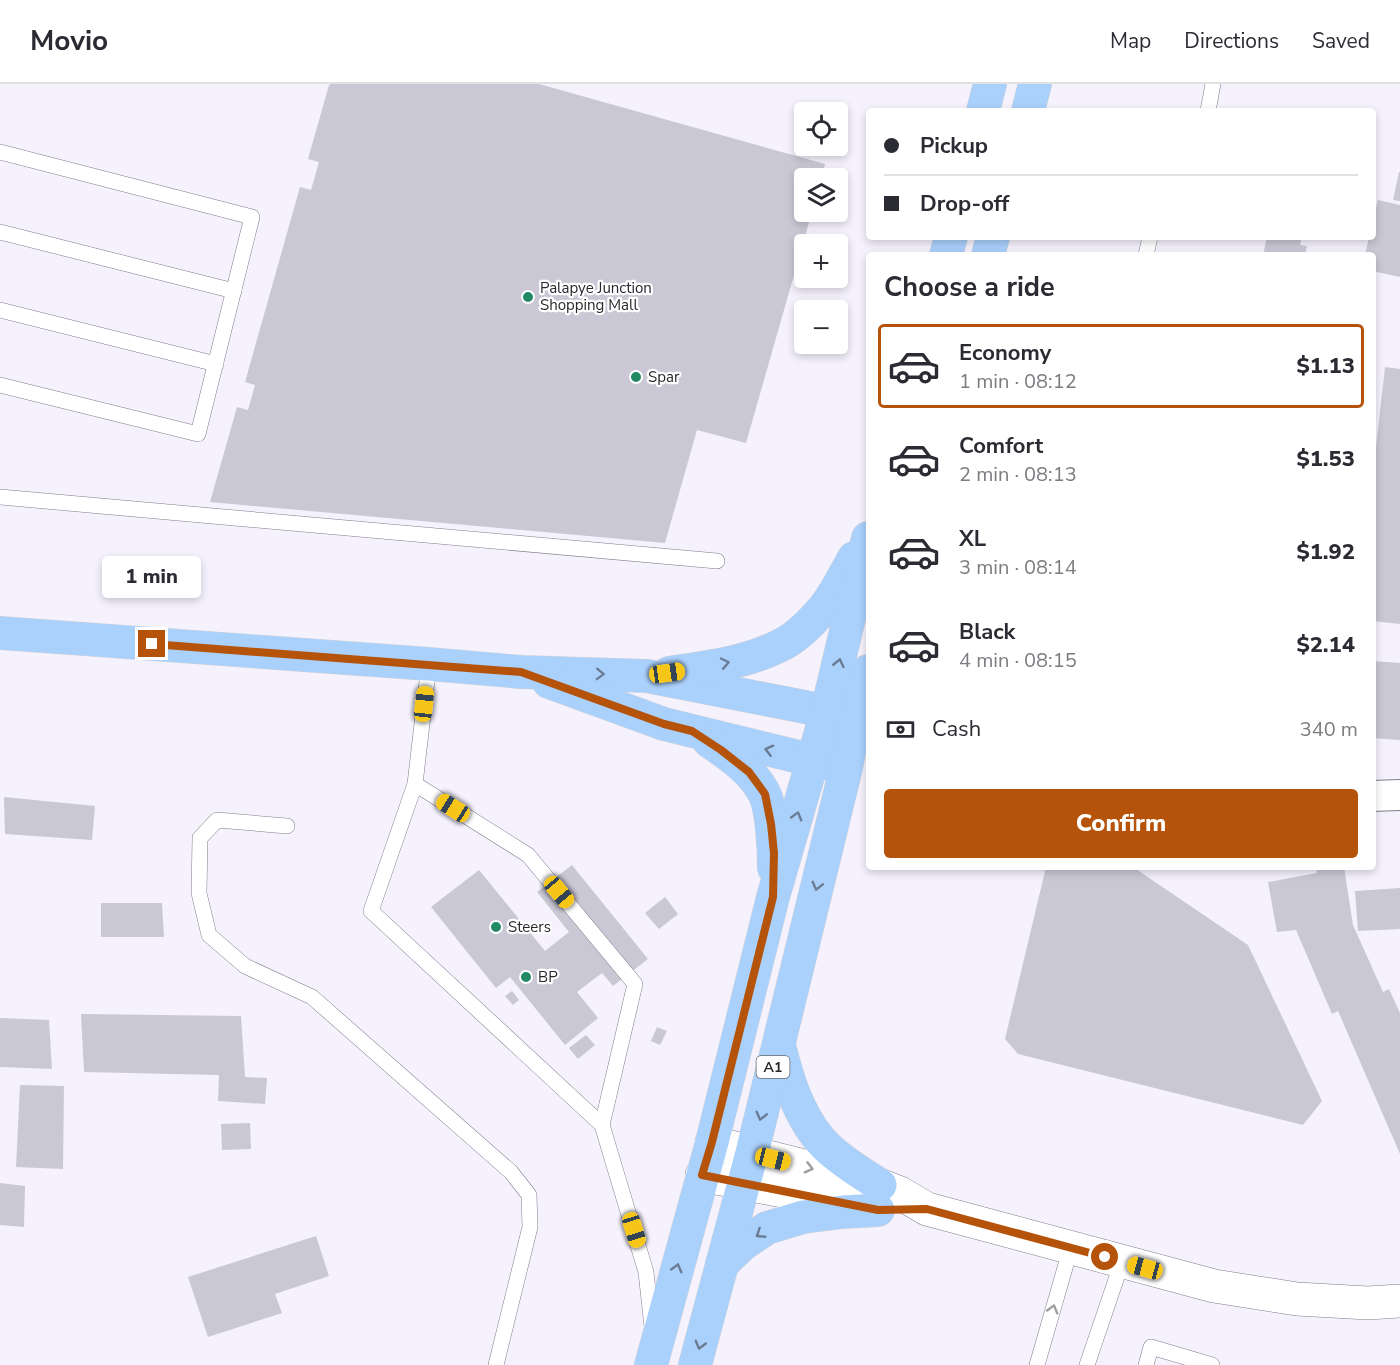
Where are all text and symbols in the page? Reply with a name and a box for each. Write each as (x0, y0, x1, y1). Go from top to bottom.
text: Movio (30, 22, 108, 60)
text: Map (1110, 27, 1151, 55)
text: Directions (1184, 27, 1279, 55)
text: Saved (1312, 27, 1370, 55)
map controls (794, 102, 848, 354)
button: locate (794, 102, 848, 156)
text: Pickup (920, 131, 988, 161)
button: layers (794, 168, 848, 222)
text: Drop-off (920, 189, 1009, 219)
button: + (794, 234, 848, 288)
text: Choose a ride (884, 269, 1055, 306)
place label: Palapye Junction Shopping Mall (540, 278, 652, 315)
marker: Palapye Junction Shopping Mall (521, 290, 535, 304)
button: − (794, 300, 848, 354)
text: Economy (959, 338, 1051, 368)
icon: car (887, 339, 941, 393)
text: $1.13 (1296, 351, 1355, 381)
place label: Spar (648, 367, 680, 387)
text: 1 min · 08:12 (959, 368, 1077, 395)
marker: Spar (629, 370, 643, 384)
text: Comfort (959, 431, 1043, 461)
icon: car (887, 432, 941, 486)
text: $1.53 (1296, 444, 1355, 474)
text: 2 min · 08:13 (959, 461, 1077, 488)
text: XL (959, 524, 986, 554)
icon: car (887, 525, 941, 579)
text: $1.92 (1296, 537, 1355, 567)
text: 3 min · 08:14 (959, 554, 1077, 581)
callout: 1 min (102, 557, 201, 599)
text: 1 min (125, 563, 178, 590)
text: Black (959, 617, 1015, 647)
icon: car (887, 618, 941, 672)
route end (138, 630, 165, 657)
text: $2.14 (1296, 630, 1355, 660)
text: 4 min · 08:15 (959, 647, 1077, 674)
one-way arrow (720, 658, 730, 671)
one-way arrow (831, 659, 844, 669)
car (648, 662, 686, 684)
one-way arrow (596, 668, 605, 681)
car (413, 685, 435, 723)
icon: cash (884, 713, 917, 746)
text: Cash (932, 714, 981, 744)
text: 340 m (1300, 716, 1358, 743)
one-way arrow (764, 744, 774, 757)
button: Confirm (884, 789, 1358, 858)
car (433, 791, 473, 825)
one-way arrow (790, 811, 802, 822)
car (541, 872, 577, 912)
one-way arrow (812, 881, 825, 891)
place label: Steers (508, 917, 551, 937)
marker: Steers (489, 920, 503, 934)
place label: BP (538, 967, 558, 987)
marker: BP (519, 970, 533, 984)
road number: A1 (756, 1056, 790, 1078)
one-way arrow (755, 1111, 768, 1121)
car (753, 1146, 793, 1172)
one-way arrow (804, 1160, 814, 1173)
car (620, 1210, 648, 1250)
one-way arrow (756, 1226, 766, 1238)
route start (1091, 1243, 1118, 1270)
car (1125, 1255, 1165, 1281)
one-way arrow (670, 1263, 682, 1274)
one-way arrow (1046, 1304, 1058, 1315)
one-way arrow (695, 1339, 707, 1350)

